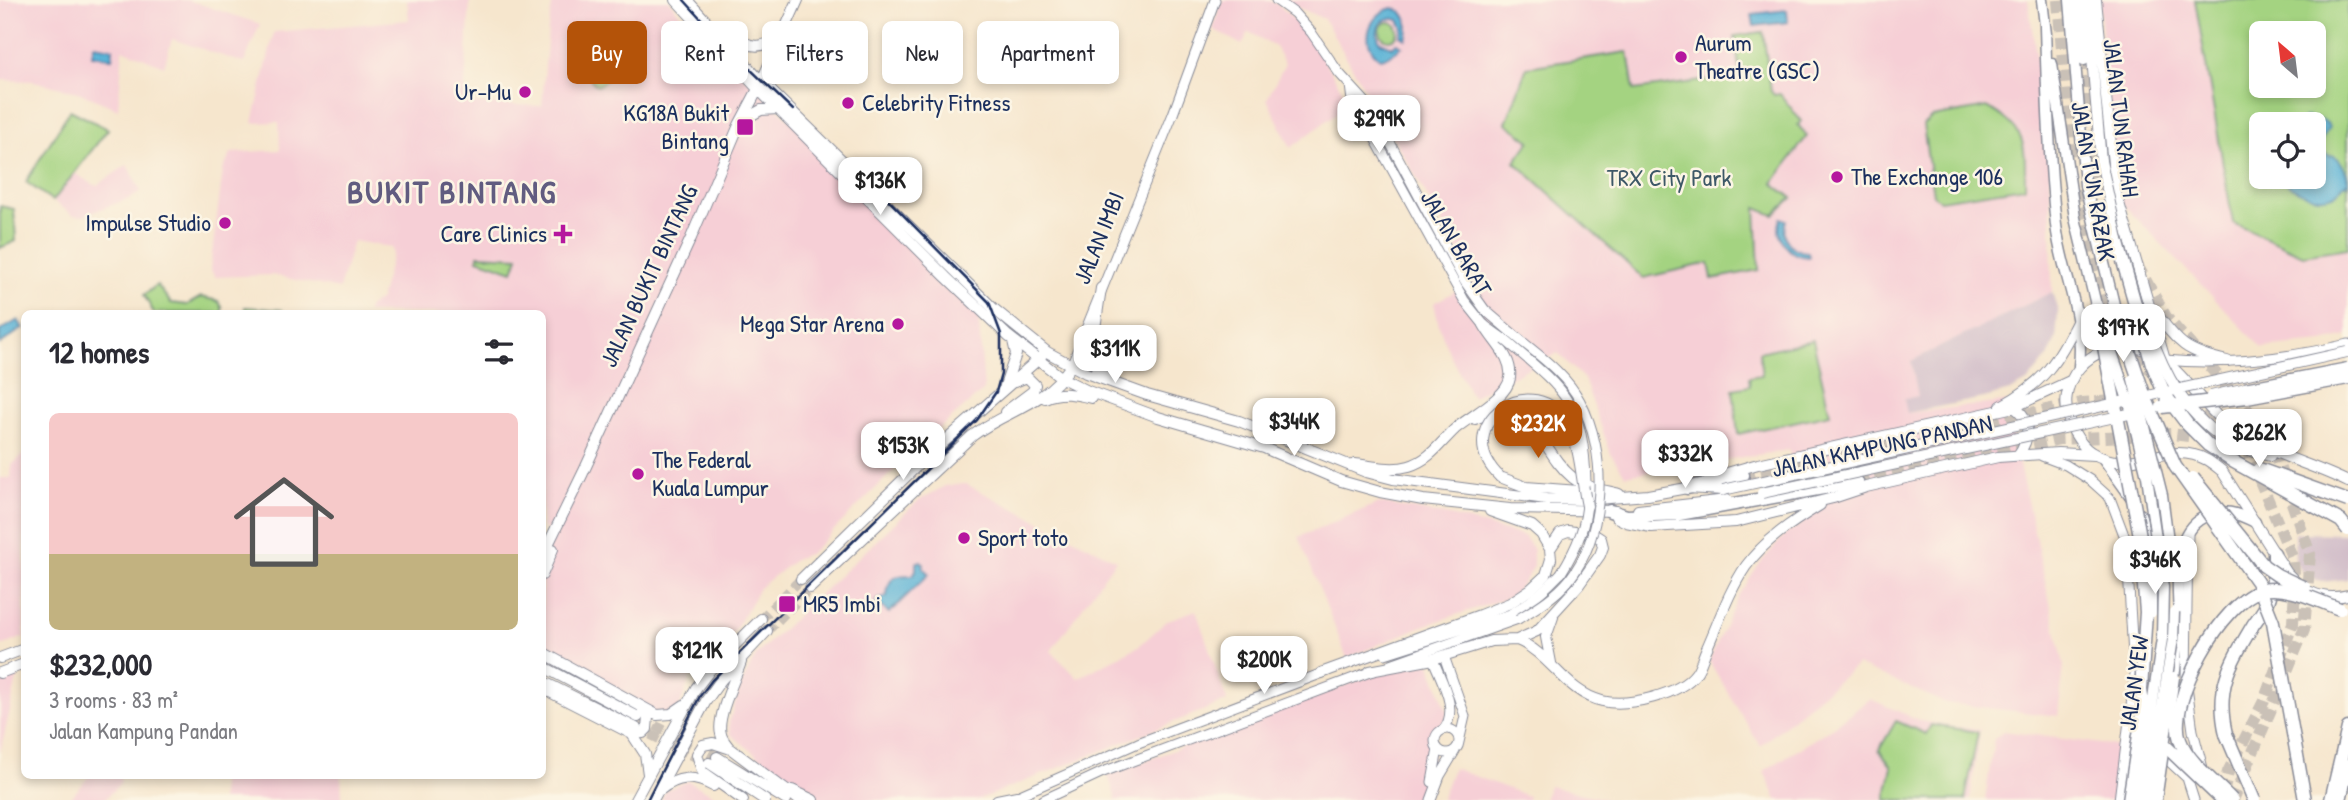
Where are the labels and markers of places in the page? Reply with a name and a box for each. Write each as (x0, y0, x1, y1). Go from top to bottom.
place label: Aurum Theatre (GSC) (1695, 26, 1820, 86)
marker: Aurum Theatre (GSC) (1673, 49, 1689, 65)
place label: Ur-Mu (455, 75, 511, 107)
marker: Ur-Mu (517, 84, 533, 100)
place label: Celebrity Fitness (862, 86, 1011, 118)
marker: Celebrity Fitness (840, 95, 856, 111)
place label: KG18A Bukit Bintang (623, 96, 730, 156)
pin: $299K (1330, 96, 1428, 155)
marker: KG18A Bukit Bintang (735, 117, 755, 137)
pin: $136K (831, 158, 929, 217)
place label: The Exchange 106 (1851, 160, 2003, 192)
marker: The Exchange 106 (1829, 169, 1845, 185)
place label: Impulse Studio (85, 206, 211, 238)
marker: Impulse Studio (217, 215, 233, 231)
place label: Care Clinics (440, 217, 547, 249)
marker: Care Clinics (553, 224, 573, 244)
pin: $197K (2074, 304, 2172, 364)
place label: Mega Star Arena (740, 307, 884, 339)
marker: Mega Star Arena (890, 316, 906, 332)
pin: $311K (1066, 326, 1164, 385)
pin: $344K (1245, 398, 1343, 458)
pin: $232K (1489, 400, 1587, 460)
pin: $262K (2210, 410, 2308, 469)
pin: $153K (854, 422, 952, 482)
pin: $332K (1636, 430, 1734, 490)
place label: The Federal Kuala Lumpur (652, 443, 769, 503)
marker: The Federal Kuala Lumpur (630, 466, 646, 482)
place label: Sport toto (978, 521, 1068, 553)
marker: Sport toto (956, 530, 972, 546)
pin: $346K (2106, 536, 2204, 596)
place label: MR5 Imbi (803, 587, 881, 619)
marker: MR5 Imbi (777, 594, 797, 614)
pin: $121K (648, 628, 746, 687)
pin: $200K (1215, 636, 1313, 696)

